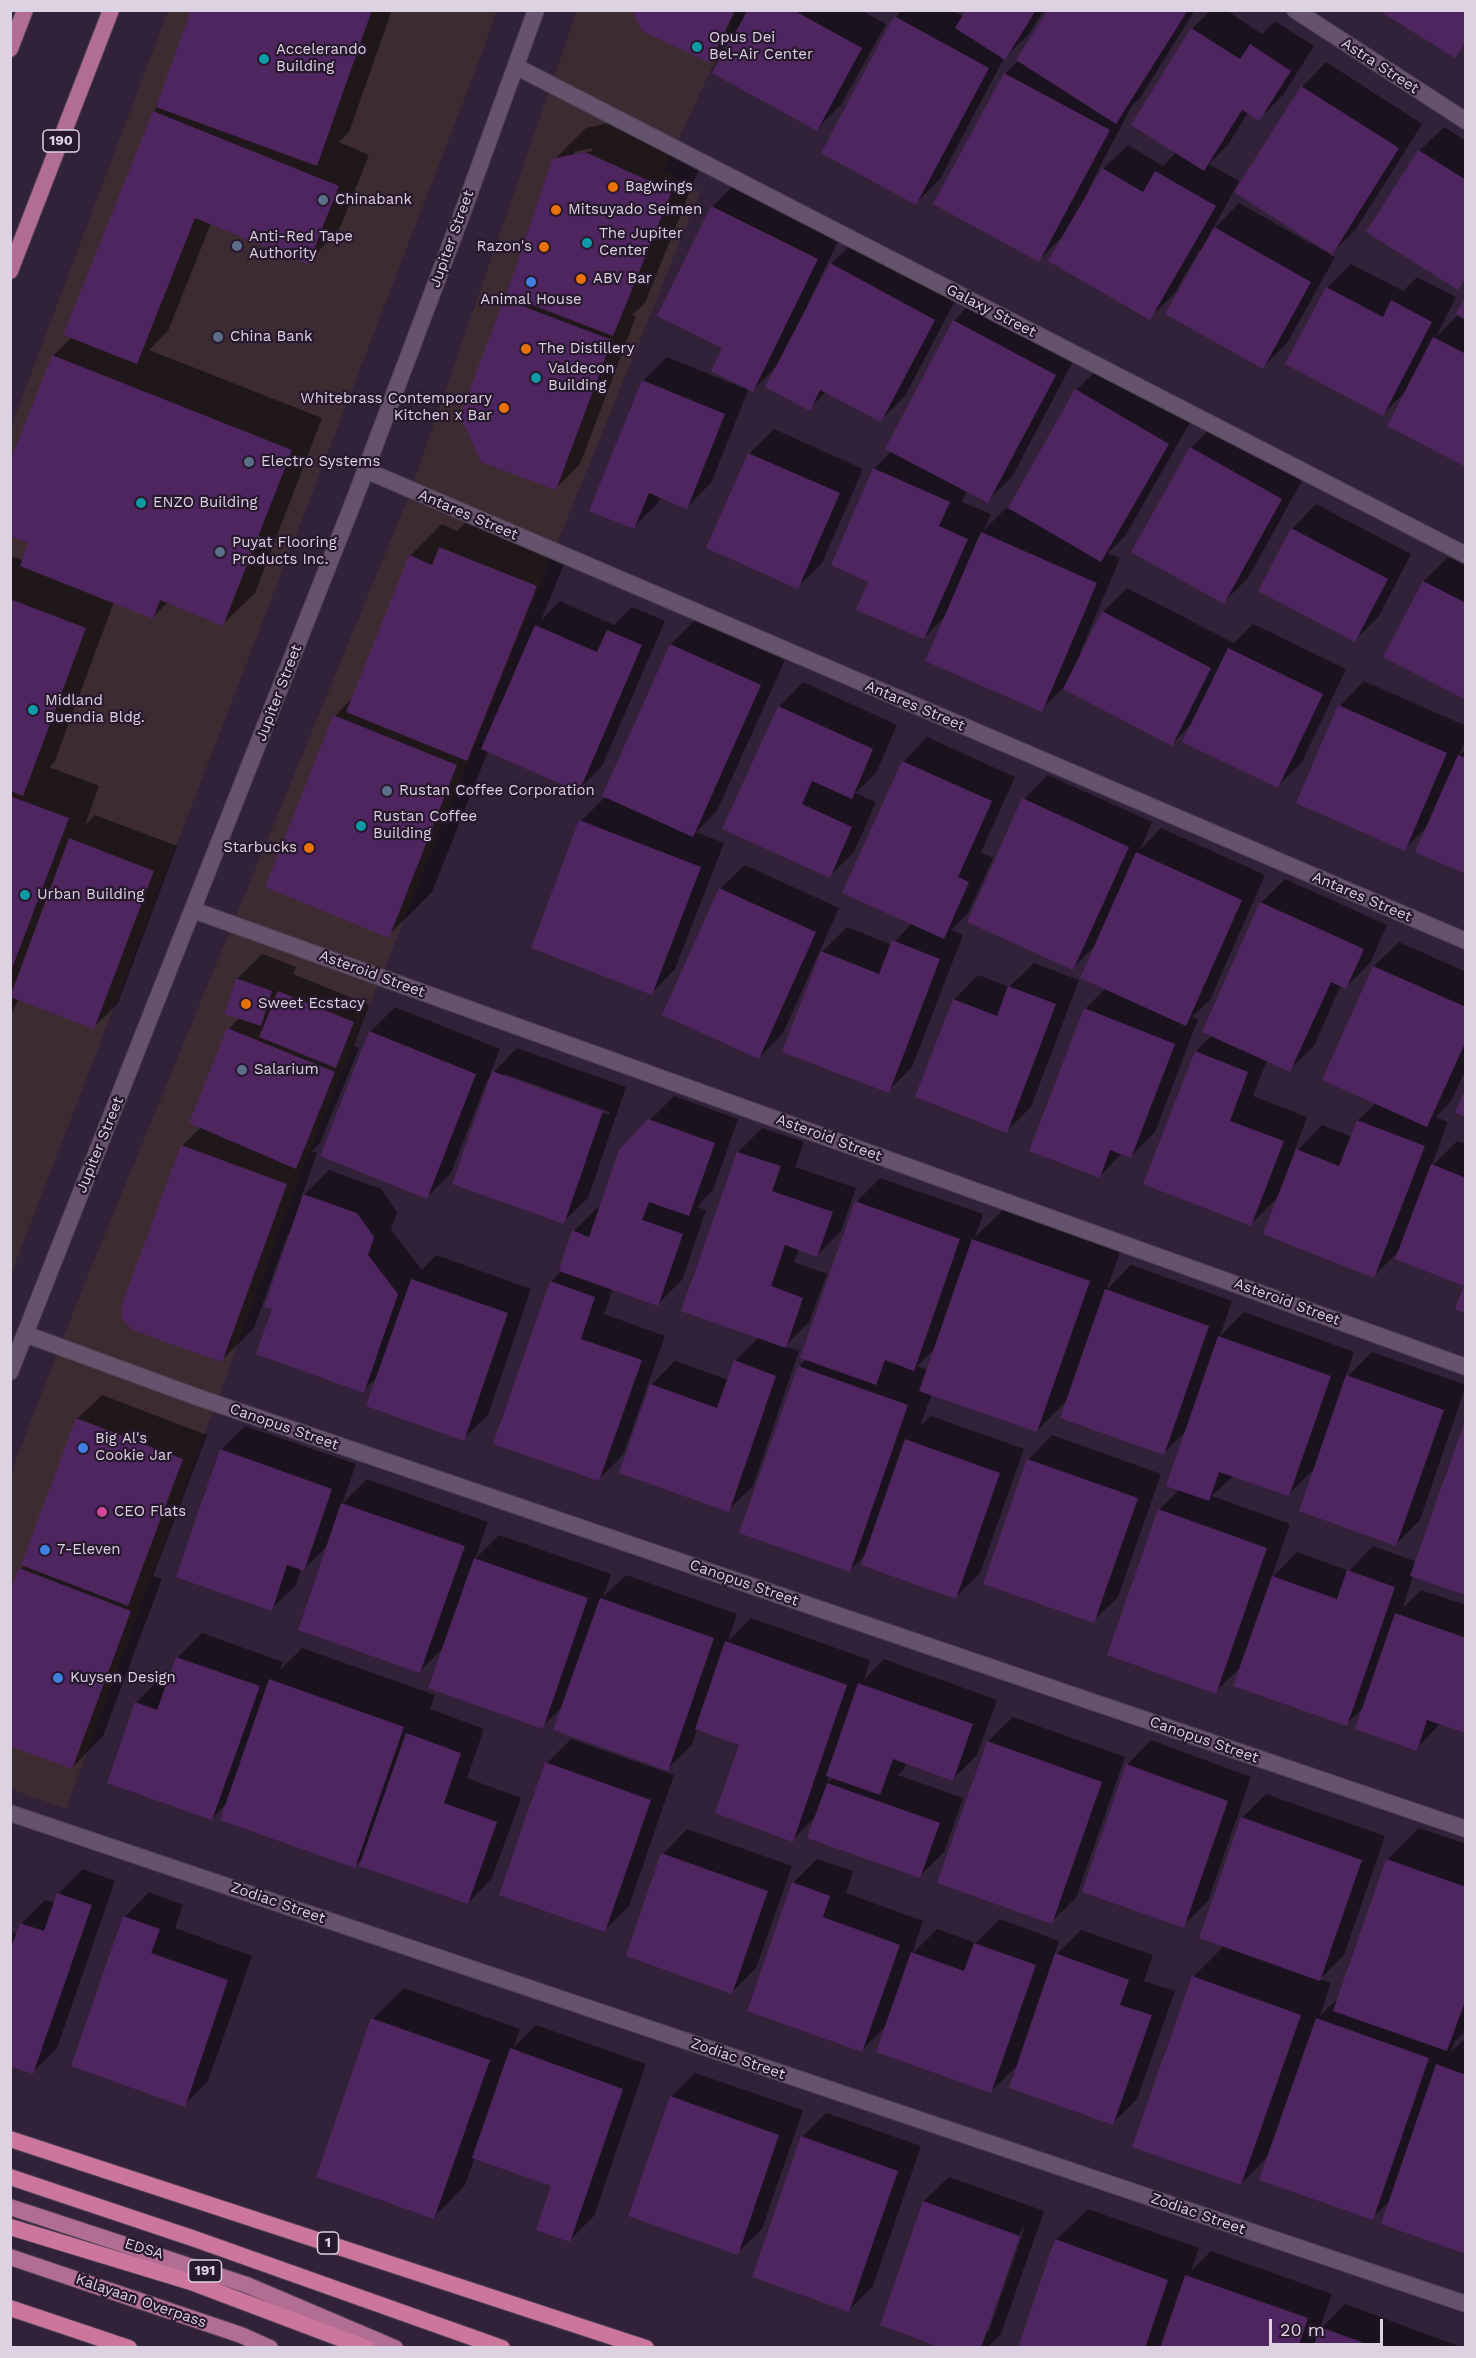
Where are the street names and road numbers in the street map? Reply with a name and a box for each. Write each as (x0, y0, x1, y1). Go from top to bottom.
street label: Astra Street (1338, 34, 1422, 98)
road number: 190 (43, 130, 79, 152)
street label: Jupiter Street (426, 188, 478, 290)
street label: Galaxy Street (943, 281, 1039, 341)
street label: Antares Street (415, 486, 521, 544)
street label: Jupiter Street (252, 642, 306, 744)
street label: Antares Street (862, 677, 968, 735)
street label: Antares Street (1309, 868, 1415, 926)
street label: Asteroid Street (317, 947, 427, 1001)
street label: Jupiter Street (72, 1094, 128, 1196)
street label: Asteroid Street (774, 1111, 884, 1165)
street label: Asteroid Street (1232, 1275, 1342, 1329)
street label: Canopus Street (227, 1400, 341, 1454)
street label: Canopus Street (687, 1556, 801, 1610)
street label: Canopus Street (1147, 1713, 1261, 1767)
street label: Zodiac Street (228, 1878, 328, 1928)
street label: Zodiac Street (688, 2034, 788, 2084)
street label: Zodiac Street (1148, 2189, 1248, 2239)
road number: 1 (318, 2232, 338, 2254)
street label: EDSA (122, 2235, 166, 2263)
road number: 191 (188, 2260, 222, 2282)
street label: Kalayaan Overpass (73, 2270, 209, 2332)

